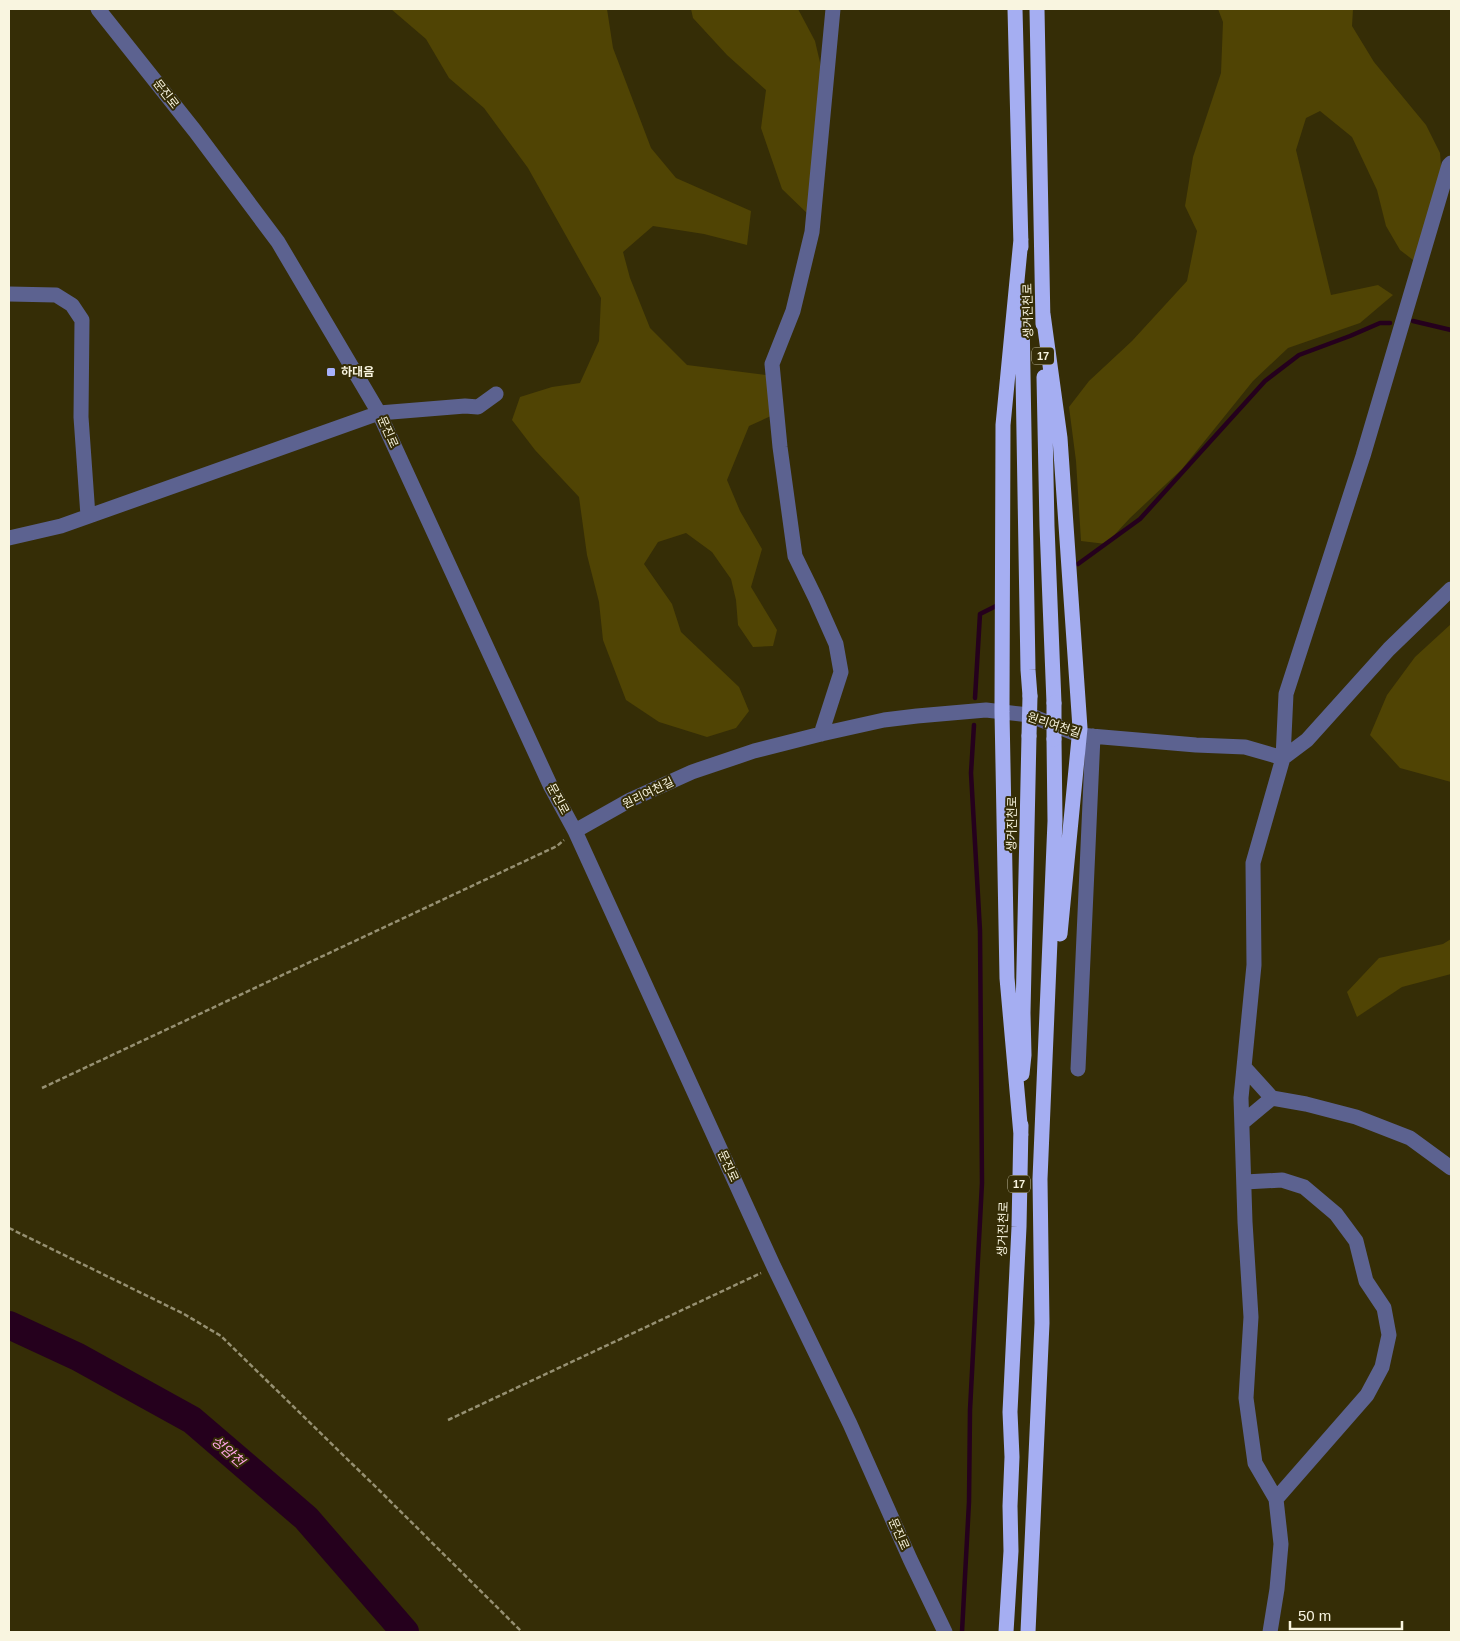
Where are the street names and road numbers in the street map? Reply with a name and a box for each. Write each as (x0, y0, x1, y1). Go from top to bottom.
street label: 문진로 (150, 77, 182, 111)
street label: 생거진천로 (1021, 283, 1035, 339)
road number: 17 (1032, 348, 1054, 364)
street label: 문진로 (375, 414, 401, 450)
street label: 원리여천길 (1026, 710, 1082, 740)
street label: 원리여천길 (620, 775, 676, 811)
street label: 문진로 (544, 781, 572, 817)
street label: 생거진천로 (1005, 796, 1019, 852)
street label: 문진로 (715, 1148, 741, 1184)
road number: 17 (1008, 1176, 1030, 1192)
street label: 생거진천로 (995, 1201, 1011, 1257)
street label: 문진로 (886, 1516, 912, 1552)

